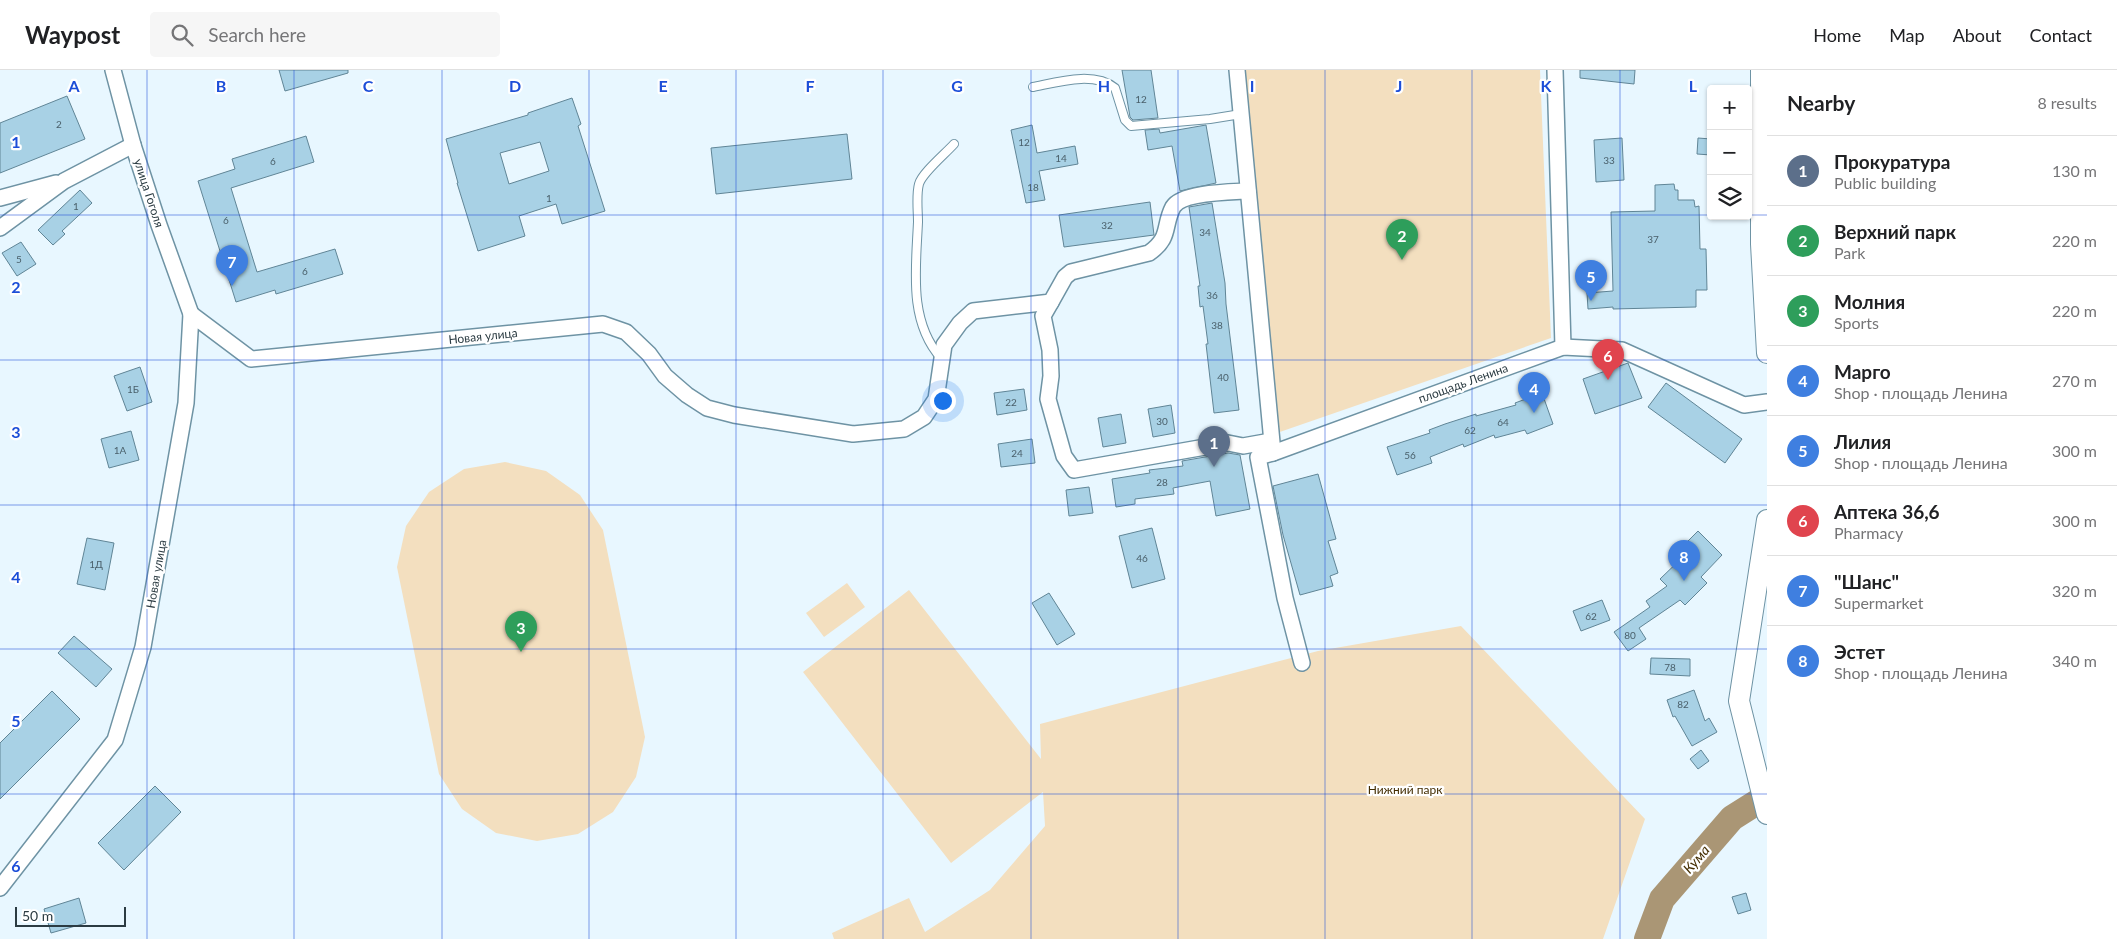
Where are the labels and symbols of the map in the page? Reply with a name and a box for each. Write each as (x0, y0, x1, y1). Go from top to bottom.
text: A (67, 76, 80, 95)
text: B (216, 76, 226, 95)
text: C (363, 76, 374, 95)
text: D (509, 76, 521, 95)
text: E (658, 76, 668, 95)
text: F (805, 76, 815, 95)
text: G (951, 76, 963, 95)
text: H (1098, 76, 1110, 95)
text: I (1250, 76, 1254, 95)
text: J (1396, 76, 1402, 95)
text: K (1541, 76, 1553, 95)
text: L (1689, 76, 1698, 95)
house number: 12 (1135, 93, 1147, 105)
house number: 2 (56, 118, 62, 130)
text: 1 (11, 132, 21, 151)
house number: 12 (1018, 136, 1030, 148)
house number: 14 (1055, 152, 1067, 164)
house number: 33 (1603, 154, 1615, 166)
house number: 6 (270, 155, 276, 167)
street label: улица Гоголя (131, 157, 167, 229)
house number: 18 (1027, 181, 1039, 193)
house number: 1 (546, 192, 552, 204)
house number: 1 (73, 200, 79, 212)
house number: 6 (223, 214, 229, 226)
house number: 32 (1101, 219, 1113, 231)
pin: 2 (1386, 219, 1418, 260)
house number: 34 (1199, 226, 1211, 238)
house number: 37 (1647, 233, 1659, 245)
pin: 7 (216, 245, 248, 286)
house number: 5 (16, 253, 22, 265)
pin: 5 (1575, 260, 1607, 301)
house number: 6 (302, 265, 308, 277)
text: 2 (11, 277, 21, 296)
house number: 36 (1206, 289, 1218, 301)
house number: 38 (1211, 319, 1223, 331)
street label: Новая улица (448, 325, 518, 347)
pin: 6 (1592, 339, 1624, 380)
street label: площадь Ленина (1416, 360, 1510, 406)
house number: 40 (1217, 371, 1229, 383)
pin: 4 (1518, 372, 1550, 413)
house number: 1Б (127, 383, 139, 395)
your location (930, 388, 956, 414)
house number: 22 (1005, 396, 1017, 408)
house number: 30 (1156, 415, 1168, 427)
house number: 64 (1497, 416, 1509, 428)
text: 3 (11, 422, 21, 441)
house number: 62 (1464, 424, 1476, 436)
pin: 1 (1198, 426, 1230, 467)
house number: 1А (114, 444, 127, 456)
house number: 24 (1011, 447, 1023, 459)
house number: 56 (1404, 449, 1416, 461)
house number: 28 (1156, 476, 1168, 488)
street label: Новая улица (143, 538, 169, 610)
pin: 8 (1668, 540, 1700, 581)
house number: 46 (1136, 552, 1148, 564)
house number: 1Д (89, 558, 103, 570)
text: 4 (11, 567, 21, 586)
house number: 62 (1585, 610, 1597, 622)
pin: 3 (505, 611, 537, 652)
house number: 80 (1624, 629, 1636, 641)
house number: 78 (1664, 661, 1676, 673)
house number: 82 (1677, 698, 1689, 710)
text: 5 (11, 711, 21, 730)
park label: Нижний парк (1368, 782, 1443, 797)
water label: Кума (1679, 842, 1713, 876)
text: 6 (11, 856, 21, 875)
scale bar (15, 904, 126, 927)

